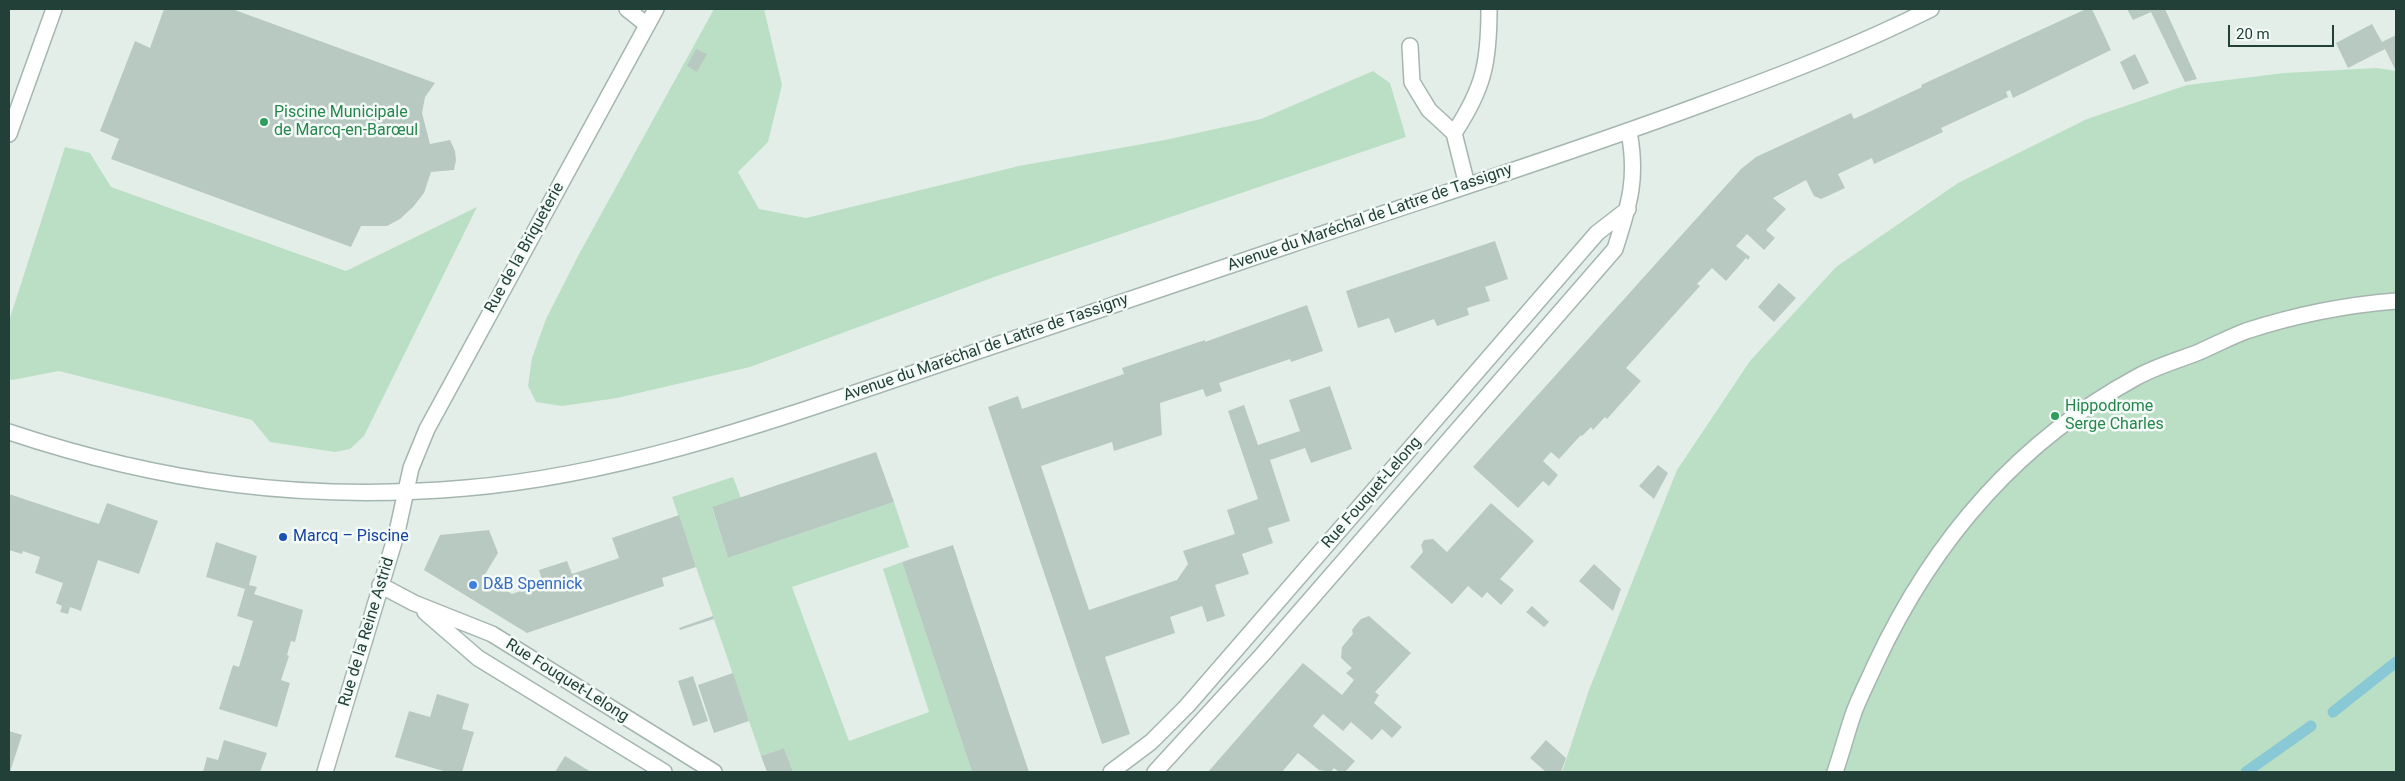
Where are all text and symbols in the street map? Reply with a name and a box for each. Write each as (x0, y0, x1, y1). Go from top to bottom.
scale bar (2230, 15, 2336, 47)
text: 20 m (2236, 25, 2270, 43)
place label: Piscine Municipale de Marcq-en-Barœul (274, 103, 418, 141)
marker: Piscine Municipale de Marcq-en-Barœul (258, 116, 270, 128)
street label: Avenue du Maréchal de Lattre de Tassigny (1225, 160, 1515, 276)
street label: Rue de la Briqueterie (481, 179, 569, 317)
street label: Avenue du Maréchal de Lattre de Tassigny (841, 290, 1131, 406)
place label: Hippodrome Serge Charles (2065, 397, 2164, 435)
marker: Hippodrome Serge Charles (2049, 410, 2061, 422)
street label: Rue Fouquet-Lelong (1318, 433, 1426, 553)
place label: Marcq – Piscine (293, 527, 409, 547)
marker: Marcq – Piscine (277, 531, 289, 543)
street label: Rue de la Reine Astrid (335, 555, 399, 709)
place label: D&B Spennick (483, 575, 582, 595)
marker: D&B Spennick (467, 579, 479, 591)
street label: Rue Fouquet-Lelong (502, 635, 632, 727)

